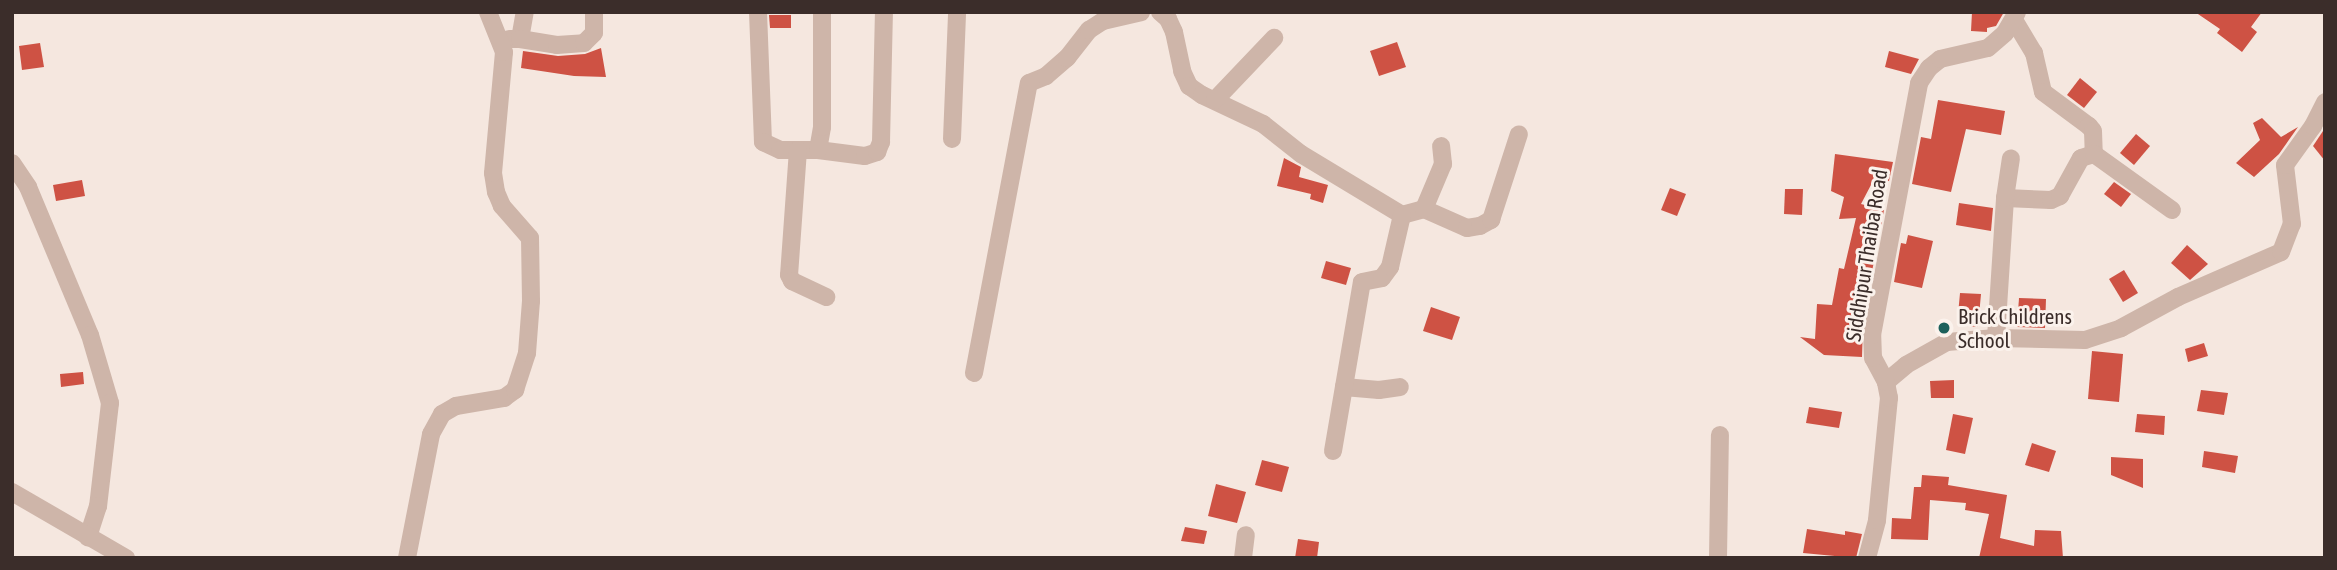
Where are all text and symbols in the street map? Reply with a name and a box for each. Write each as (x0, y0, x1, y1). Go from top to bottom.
street label: Siddhipur Thaiba Road (1840, 167, 1892, 343)
place label: Brick Childrens School (1958, 303, 2072, 353)
marker: Brick Childrens School (1936, 320, 1952, 336)

